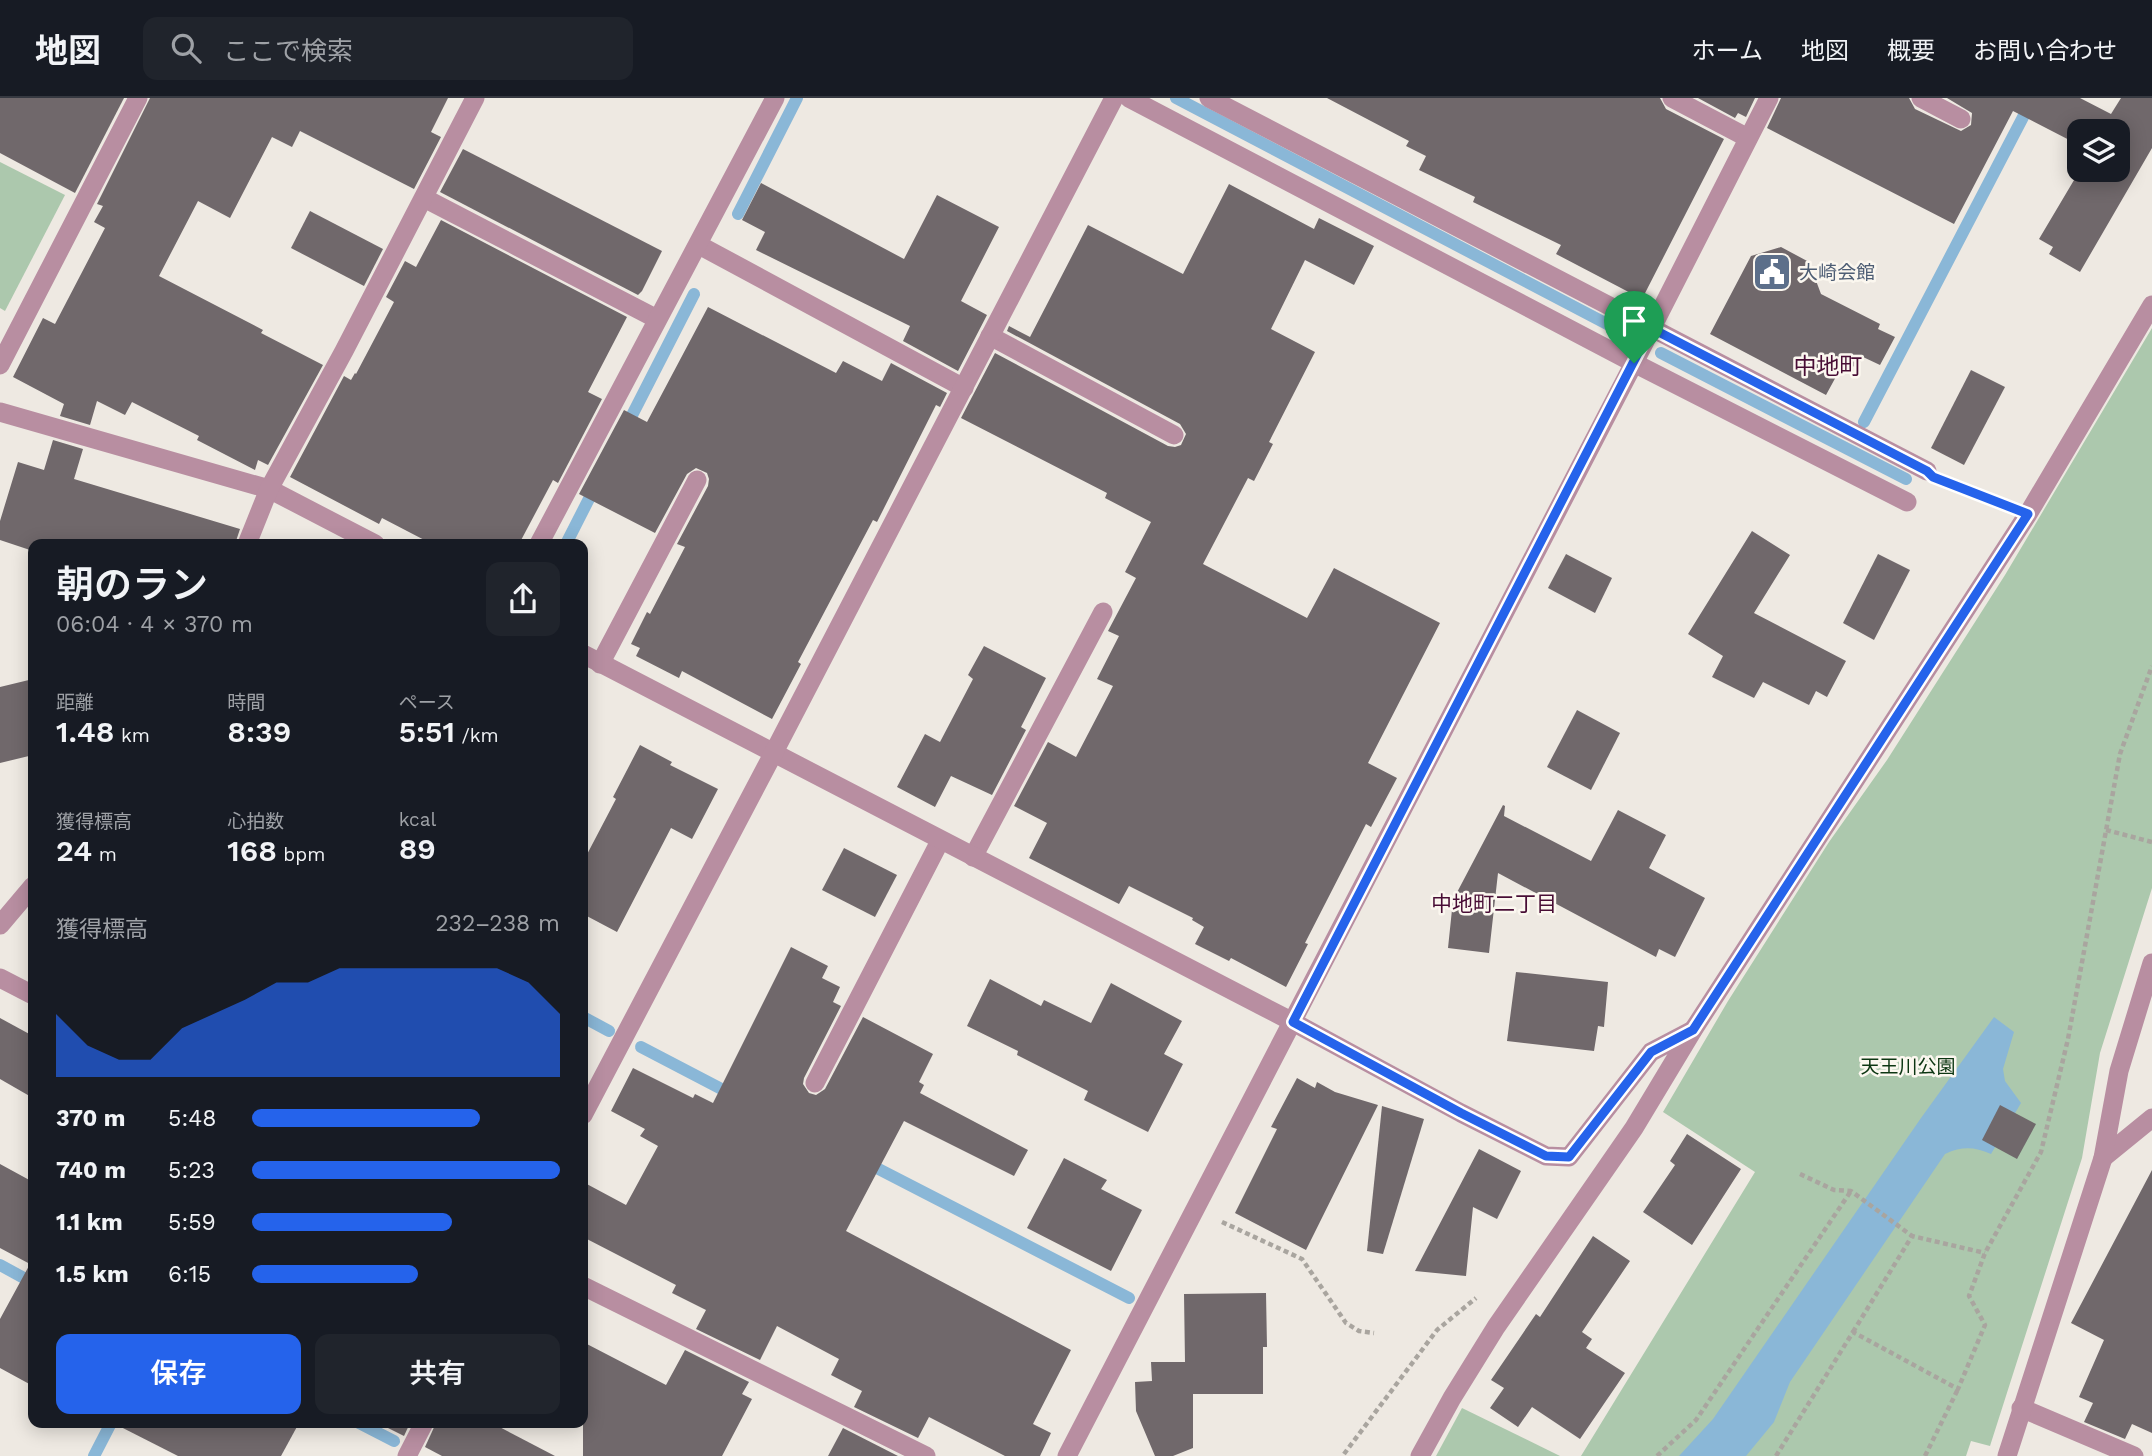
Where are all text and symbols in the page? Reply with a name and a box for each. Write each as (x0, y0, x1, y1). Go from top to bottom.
search box (143, 17, 633, 80)
icon: search (167, 29, 205, 67)
text: 地図 (35, 31, 101, 70)
text: ここで検索 (223, 36, 353, 66)
text: ホーム (1692, 37, 1763, 65)
text: 地図 (1801, 37, 1849, 65)
text: 概要 (1887, 37, 1935, 65)
text: お問い合わせ (1973, 37, 2117, 65)
map controls (2067, 119, 2130, 182)
button: layers (2067, 119, 2130, 182)
public building icon: 大崎会館 (1751, 251, 1793, 293)
place label: 大崎会館 (1799, 261, 1875, 284)
pin (1604, 291, 1664, 363)
icon: arrive (1615, 302, 1653, 340)
district label: 中地町 (1794, 353, 1863, 380)
button: share (486, 562, 560, 636)
text: 朝のラン (56, 563, 208, 607)
text: 06:04 · 4 × 370 m (56, 611, 253, 638)
text: 距離 (56, 691, 94, 714)
text: 時間 (227, 691, 265, 714)
text: ペース (399, 691, 455, 714)
text: 1.48 (56, 714, 114, 749)
text: 8:39 (227, 714, 291, 749)
text: 5:51 (399, 714, 455, 749)
text: km (114, 724, 150, 747)
text: /km (455, 724, 499, 747)
text: kcal (399, 808, 436, 831)
text: 獲得標高 (56, 810, 132, 833)
text: 心拍数 (227, 810, 284, 833)
text: 89 (399, 831, 436, 866)
text: 24 (56, 833, 92, 868)
text: 168 (227, 833, 277, 868)
text: m (92, 843, 117, 866)
text: bpm (277, 843, 325, 866)
district label: 中地町二丁目 (1431, 891, 1557, 916)
text: 232–238 m (435, 910, 560, 937)
text: 獲得標高 (56, 916, 148, 943)
park label: 天王川公園 (1860, 1055, 1956, 1078)
text: 370 m (56, 1105, 125, 1132)
text: 5:48 (168, 1105, 216, 1132)
text: 740 m (56, 1157, 126, 1184)
text: 5:23 (168, 1157, 215, 1184)
text: 1.1 km (56, 1209, 123, 1236)
text: 5:59 (168, 1209, 216, 1236)
text: 1.5 km (56, 1261, 129, 1288)
text: 6:15 (168, 1261, 211, 1288)
button: 保存 (56, 1334, 301, 1414)
button: 共有 (315, 1334, 560, 1414)

